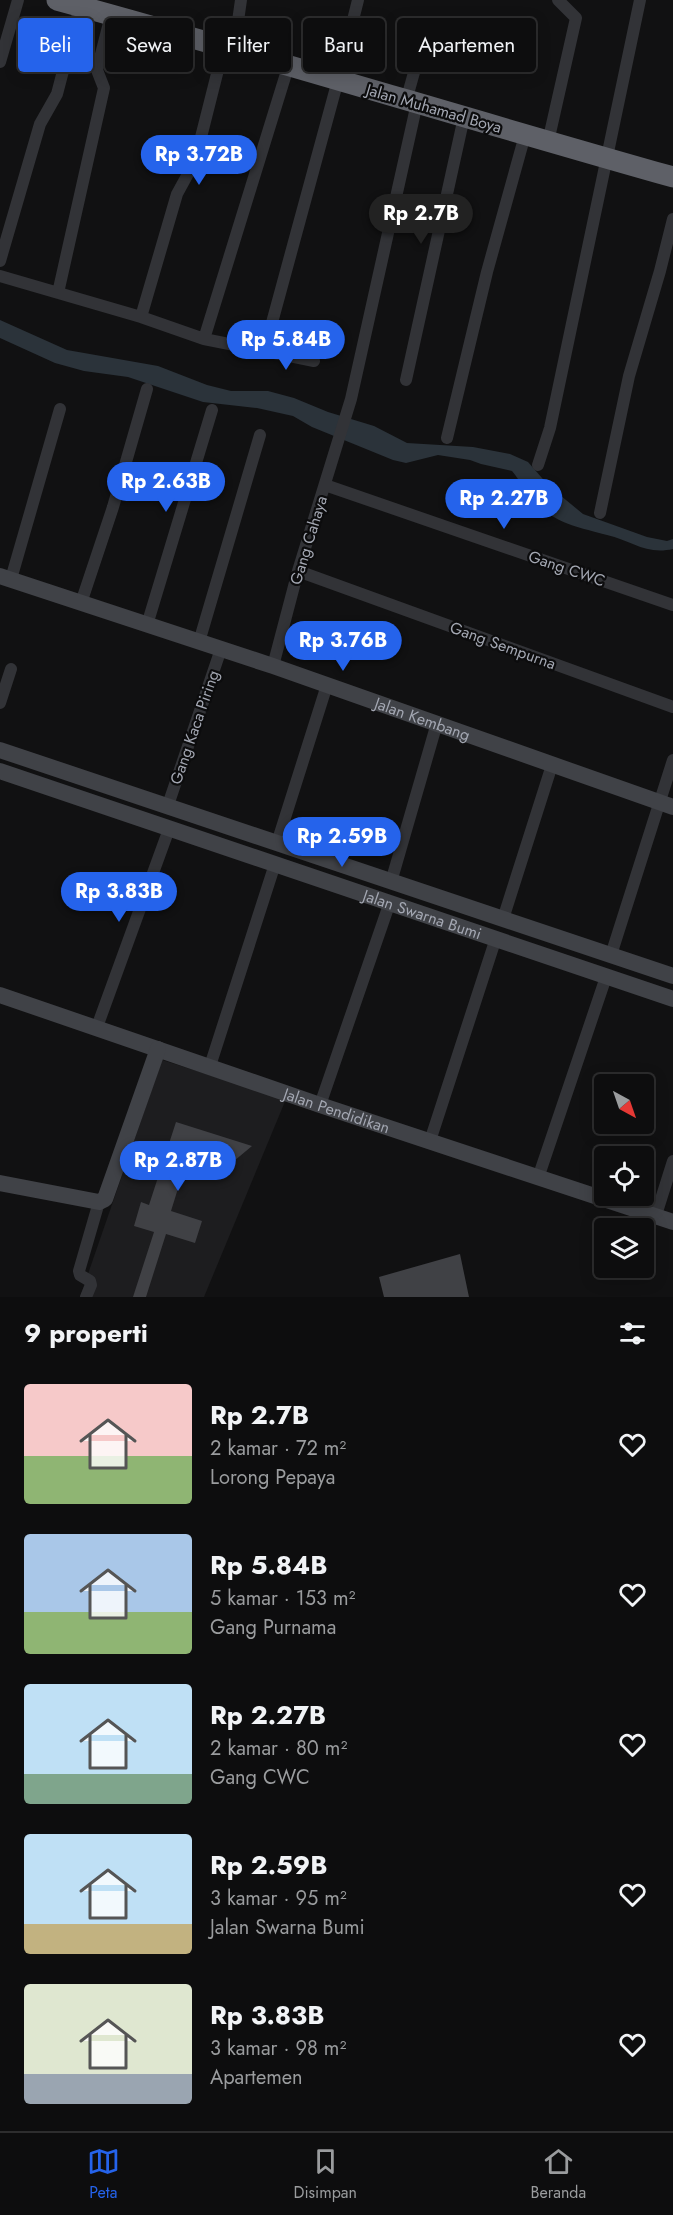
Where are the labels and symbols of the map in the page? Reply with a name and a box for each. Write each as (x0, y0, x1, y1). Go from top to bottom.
street label: Jalan Muhamad Boya (362, 78, 504, 139)
pin: Rp 3.72B (137, 135, 261, 186)
pin: Rp 2.7B (366, 194, 476, 245)
pin: Rp 5.84B (224, 320, 348, 371)
pin: Rp 2.63B (104, 462, 228, 513)
pin: Rp 2.27B (442, 479, 566, 530)
street label: Gang Cahaya (284, 493, 333, 587)
street label: Gang CWC (525, 545, 608, 592)
street label: Gang Sempurna (447, 616, 559, 675)
pin: Rp 3.76B (281, 621, 405, 672)
street label: Gang Kaca Piring (164, 667, 225, 787)
street label: Jalan Kembang (370, 691, 473, 747)
pin: Rp 2.59B (280, 817, 404, 868)
pin: Rp 3.83B (57, 872, 181, 923)
street label: Jalan Swarna Bumi (358, 883, 485, 945)
north arrow (594, 1074, 654, 1134)
street label: Jalan Pendidikan (278, 1082, 393, 1139)
pin: Rp 2.87B (116, 1141, 240, 1192)

